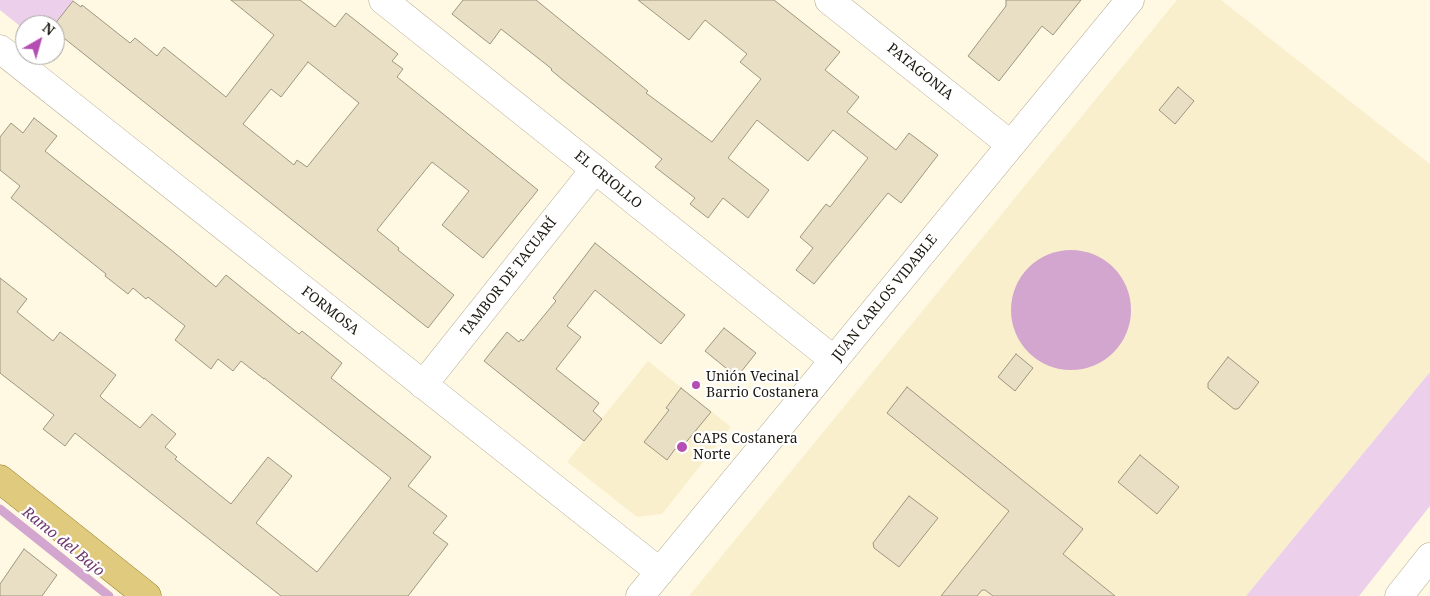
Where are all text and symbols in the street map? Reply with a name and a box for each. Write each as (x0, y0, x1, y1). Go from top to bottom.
north arrow (15, 15, 65, 65)
text: N (39, 18, 59, 39)
street label: PATAGONIA (884, 40, 956, 104)
street label: EL CRIOLLO (571, 148, 645, 212)
street label: TAMBOR DE TACUARÍ (458, 214, 560, 340)
street label: JUAN CARLOS VIDABLE (829, 231, 941, 365)
street label: FORMOSA (298, 283, 362, 339)
place label: Unión Vecinal Barrio Costanera (706, 369, 819, 402)
marker: Unión Vecinal Barrio Costanera (690, 379, 702, 391)
place label: CAPS Costanera Norte (693, 431, 798, 464)
marker: CAPS Costanera Norte (675, 440, 689, 454)
water label: Ramo del Bajo (18, 503, 108, 581)

